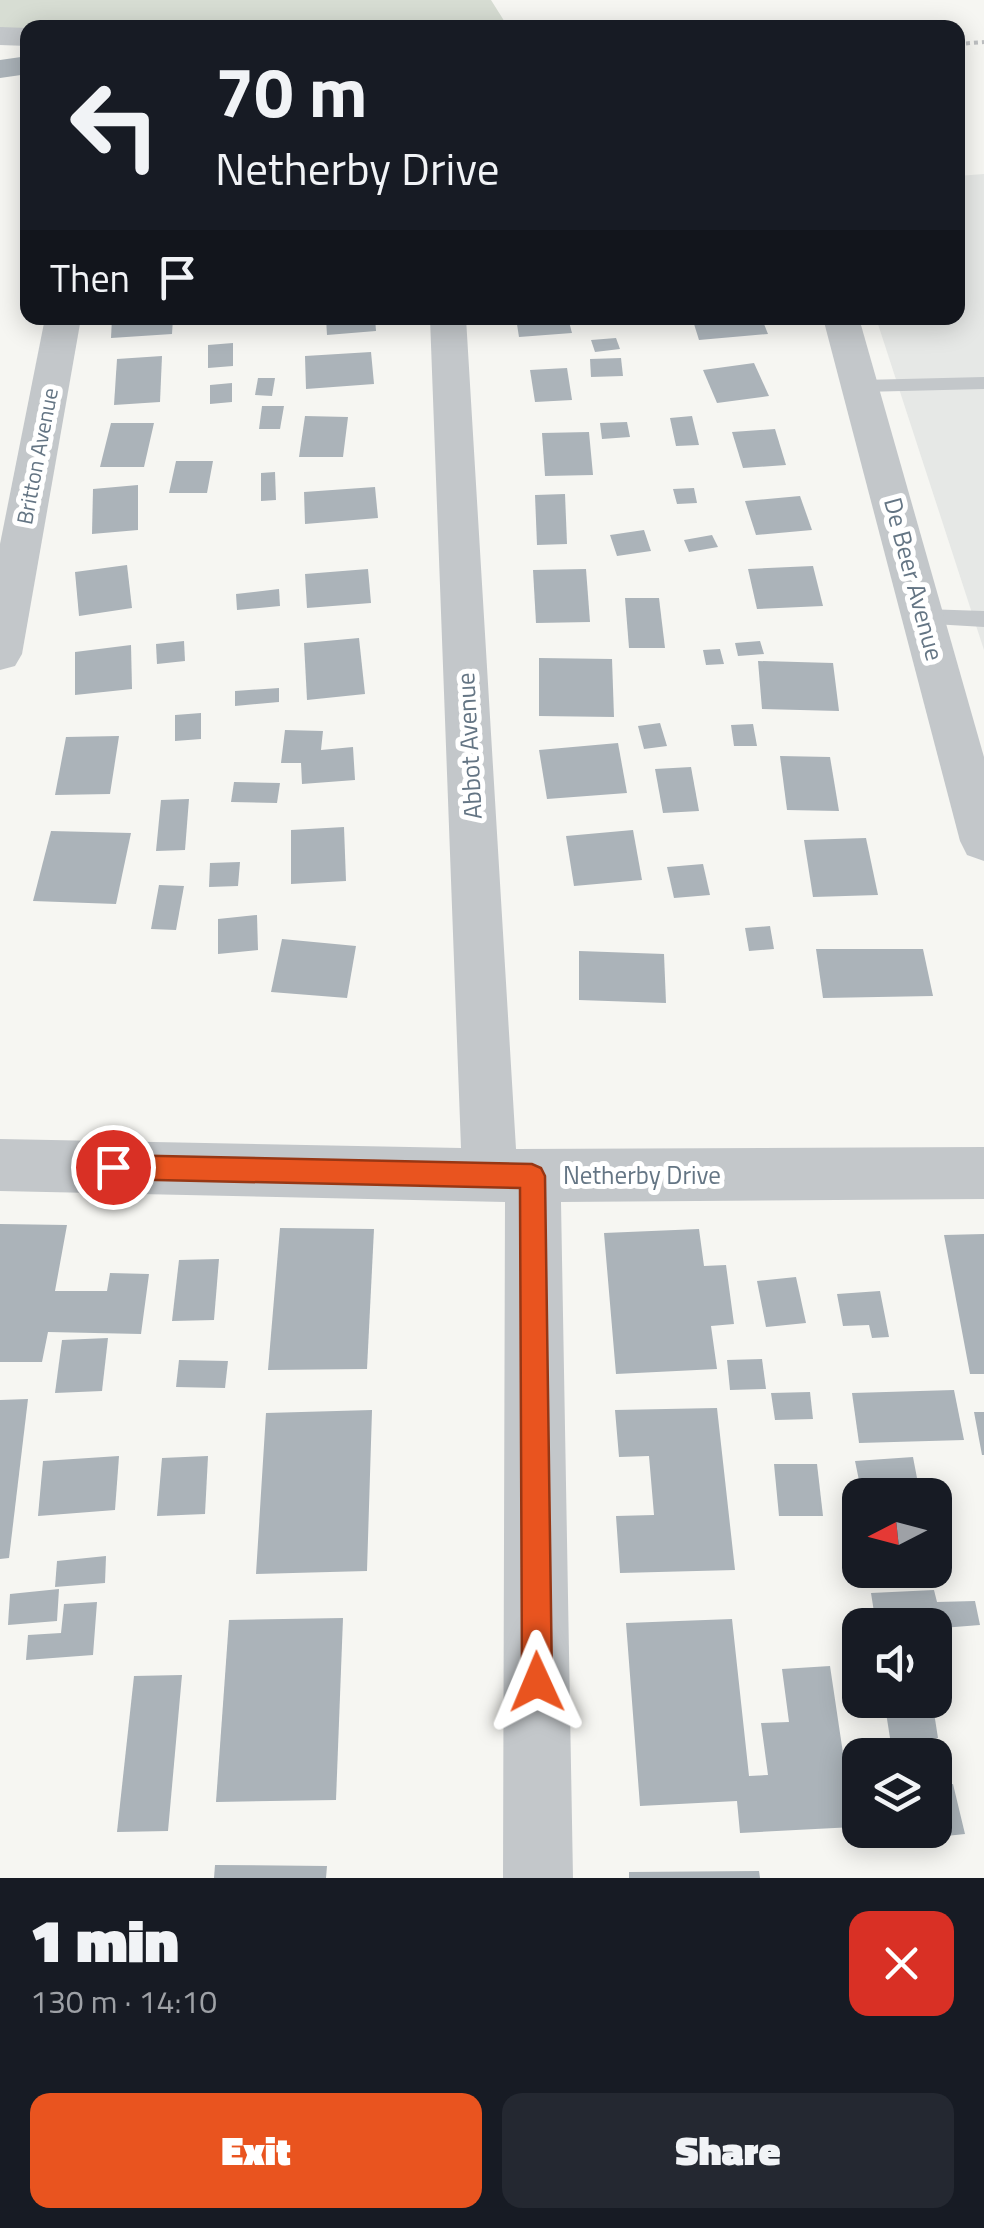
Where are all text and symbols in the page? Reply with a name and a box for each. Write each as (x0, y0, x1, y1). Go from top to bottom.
text: 70 m (215, 38, 368, 144)
icon: left (50, 60, 180, 190)
text: Netherby Drive (215, 134, 499, 202)
text: Then (50, 249, 130, 307)
icon: arrive (150, 250, 205, 305)
street label: Britton Avenue (7, 385, 67, 527)
street label: De Beer Avenue (874, 493, 954, 665)
street label: Abbot Avenue (446, 672, 492, 820)
pin (71, 1125, 156, 1210)
icon: arrive (86, 1140, 141, 1195)
street label: Netherby Drive (563, 1156, 721, 1194)
north arrow (842, 1478, 952, 1588)
map controls (842, 1478, 952, 1848)
button: sound (842, 1608, 952, 1718)
position arrow (485, 1630, 589, 1734)
button: layers (842, 1738, 952, 1848)
text: 1 min (30, 1894, 179, 1985)
button: close (849, 1911, 954, 2016)
text: 130 m · 14:10 (30, 1977, 217, 2025)
button: Exit (30, 2093, 482, 2208)
button: Share (502, 2093, 954, 2208)

